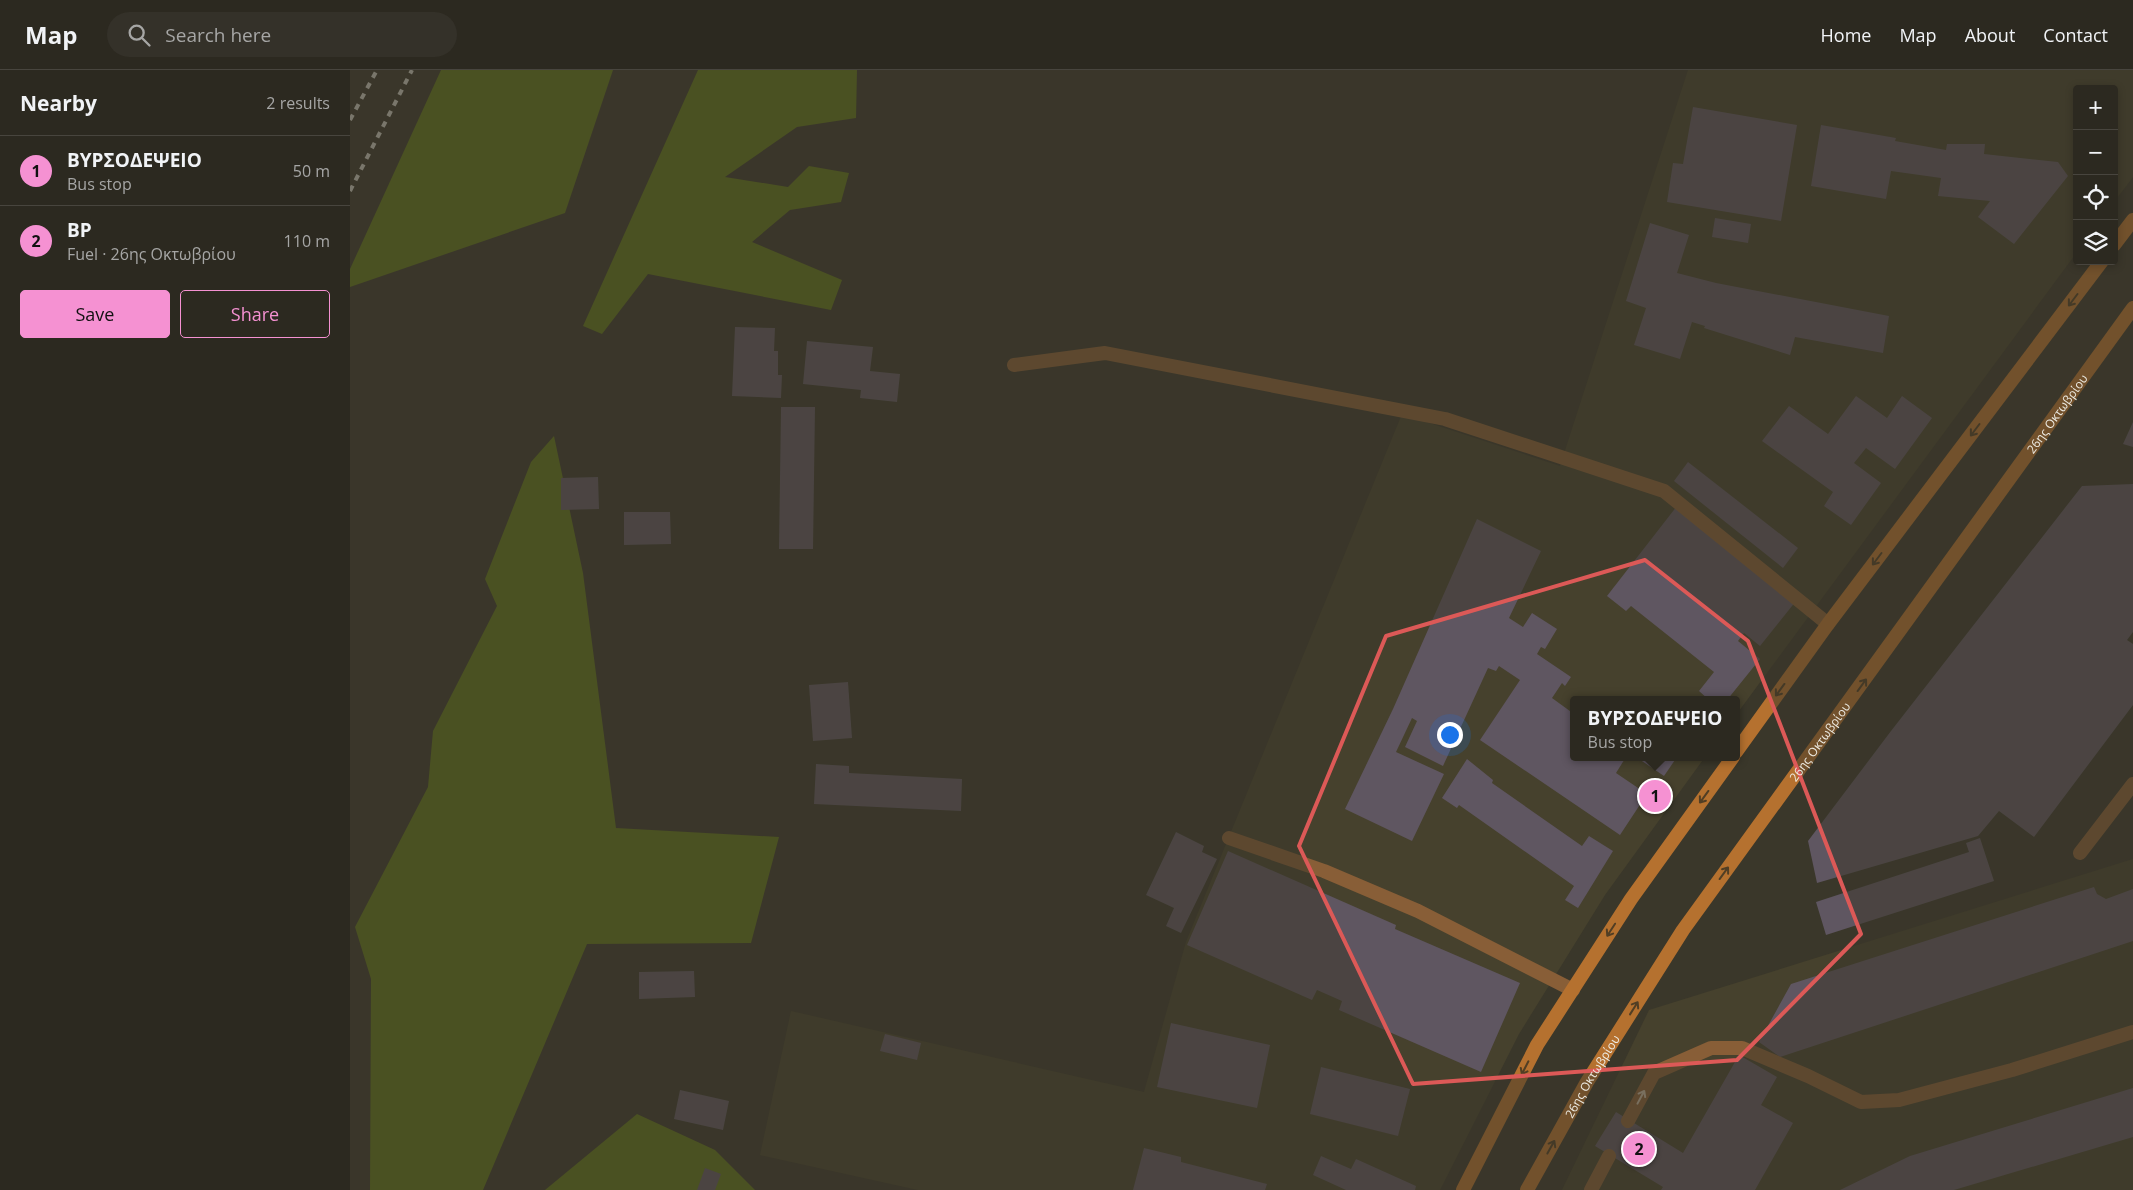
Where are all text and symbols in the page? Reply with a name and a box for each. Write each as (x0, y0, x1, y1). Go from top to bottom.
search box (107, 12, 457, 57)
text: Map (25, 18, 77, 51)
icon: search (125, 21, 153, 49)
text: Search here (165, 22, 271, 48)
text: Home (1821, 23, 1871, 47)
text: Map (1899, 23, 1937, 47)
text: About (1965, 23, 2015, 47)
text: Contact (2043, 23, 2108, 47)
map controls (2073, 85, 2118, 265)
button: + (2073, 85, 2118, 130)
text: Nearby (20, 89, 97, 117)
text: 2 results (266, 92, 330, 114)
button: − (2073, 130, 2118, 175)
text: ΒΥΡΣΟΔΕΨΕΙΟ (67, 147, 202, 173)
text: 1 (31, 160, 41, 182)
text: 50 m (293, 160, 330, 182)
text: Bus stop (67, 173, 132, 195)
button: locate (2073, 175, 2118, 220)
text: BP (67, 217, 92, 243)
button: layers (2073, 220, 2118, 265)
text: 2 (31, 230, 41, 252)
text: 110 m (284, 230, 330, 252)
text: Fuel · 26ης Οκτωβρίου (67, 243, 236, 265)
button: Save (20, 290, 170, 338)
button: Share (180, 290, 330, 338)
one-way arrow (2067, 293, 2078, 306)
street label: 26ης Οκτωβρίου (2022, 370, 2091, 456)
one-way arrow (1969, 423, 1980, 436)
one-way arrow (1871, 552, 1882, 565)
one-way arrow (1856, 679, 1867, 692)
one-way arrow (1775, 683, 1786, 696)
popup (1570, 696, 1740, 761)
street label: 26ης Οκτωβρίου (1785, 698, 1854, 785)
text: ΒΥΡΣΟΔΕΨΕΙΟ (1588, 705, 1722, 731)
your location (1437, 722, 1463, 748)
text: Bus stop (1588, 731, 1652, 753)
pin: 1 (1639, 777, 1671, 815)
one-way arrow (1699, 790, 1709, 804)
one-way arrow (1719, 867, 1730, 880)
one-way arrow (1606, 923, 1616, 937)
one-way arrow (1629, 1001, 1640, 1015)
street label: 26ης Οκτωβρίου (1560, 1031, 1623, 1121)
one-way arrow (1520, 1060, 1529, 1075)
one-way arrow (1636, 1089, 1646, 1104)
pin: 2 (1623, 1130, 1655, 1168)
one-way arrow (1546, 1140, 1556, 1155)

